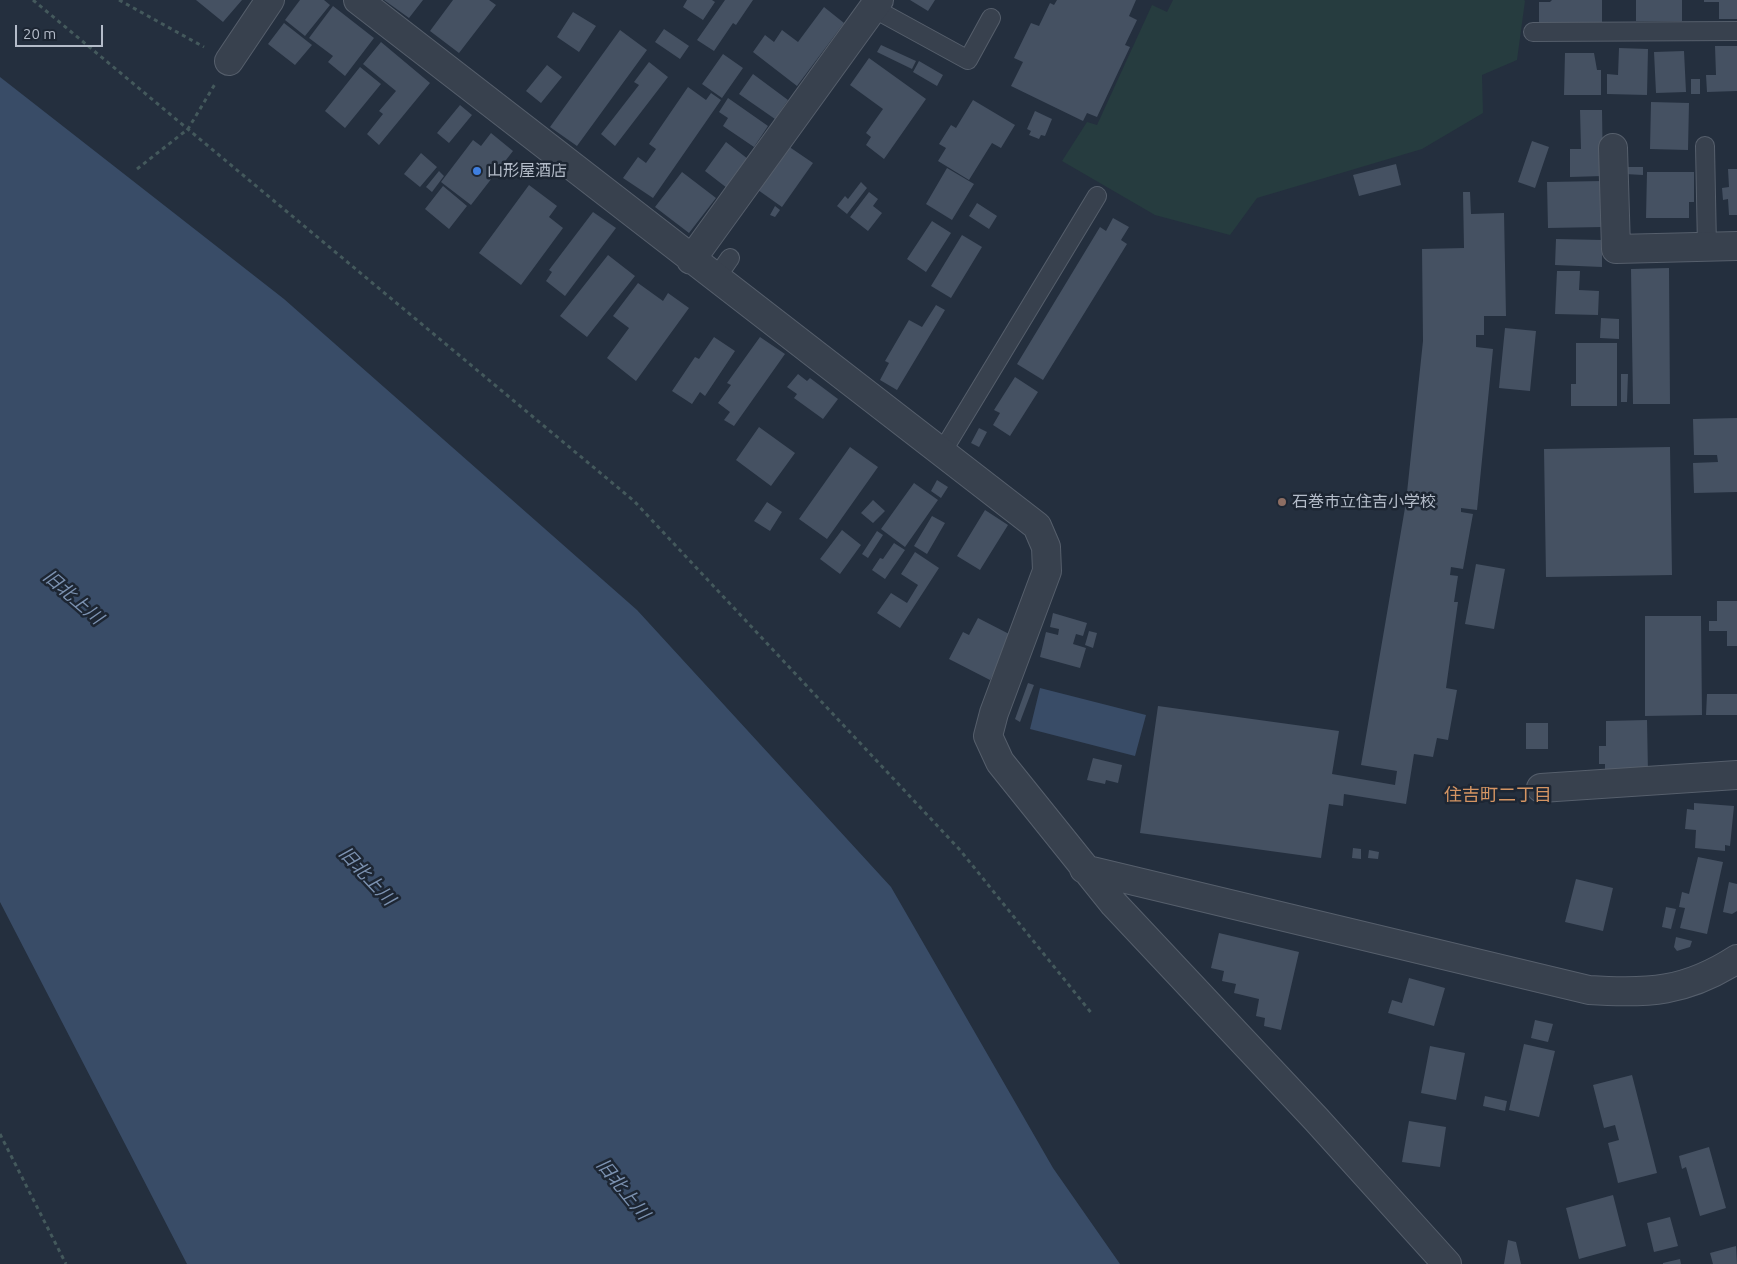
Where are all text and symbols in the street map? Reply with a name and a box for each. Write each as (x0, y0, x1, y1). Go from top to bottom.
scale bar (18, 15, 105, 47)
text: 20 m (23, 25, 56, 42)
place label: 山形屋酒店 (487, 161, 567, 181)
marker: 山形屋酒店 (471, 165, 483, 177)
place label: 石巻市立住吉小学校 (1292, 492, 1436, 512)
marker: 石巻市立住吉小学校 (1276, 496, 1288, 508)
water label: 旧北上川 (39, 565, 107, 629)
district label: 住吉町二丁目 (1444, 784, 1552, 806)
water label: 旧北上川 (335, 842, 399, 910)
water label: 旧北上川 (592, 1154, 654, 1224)

